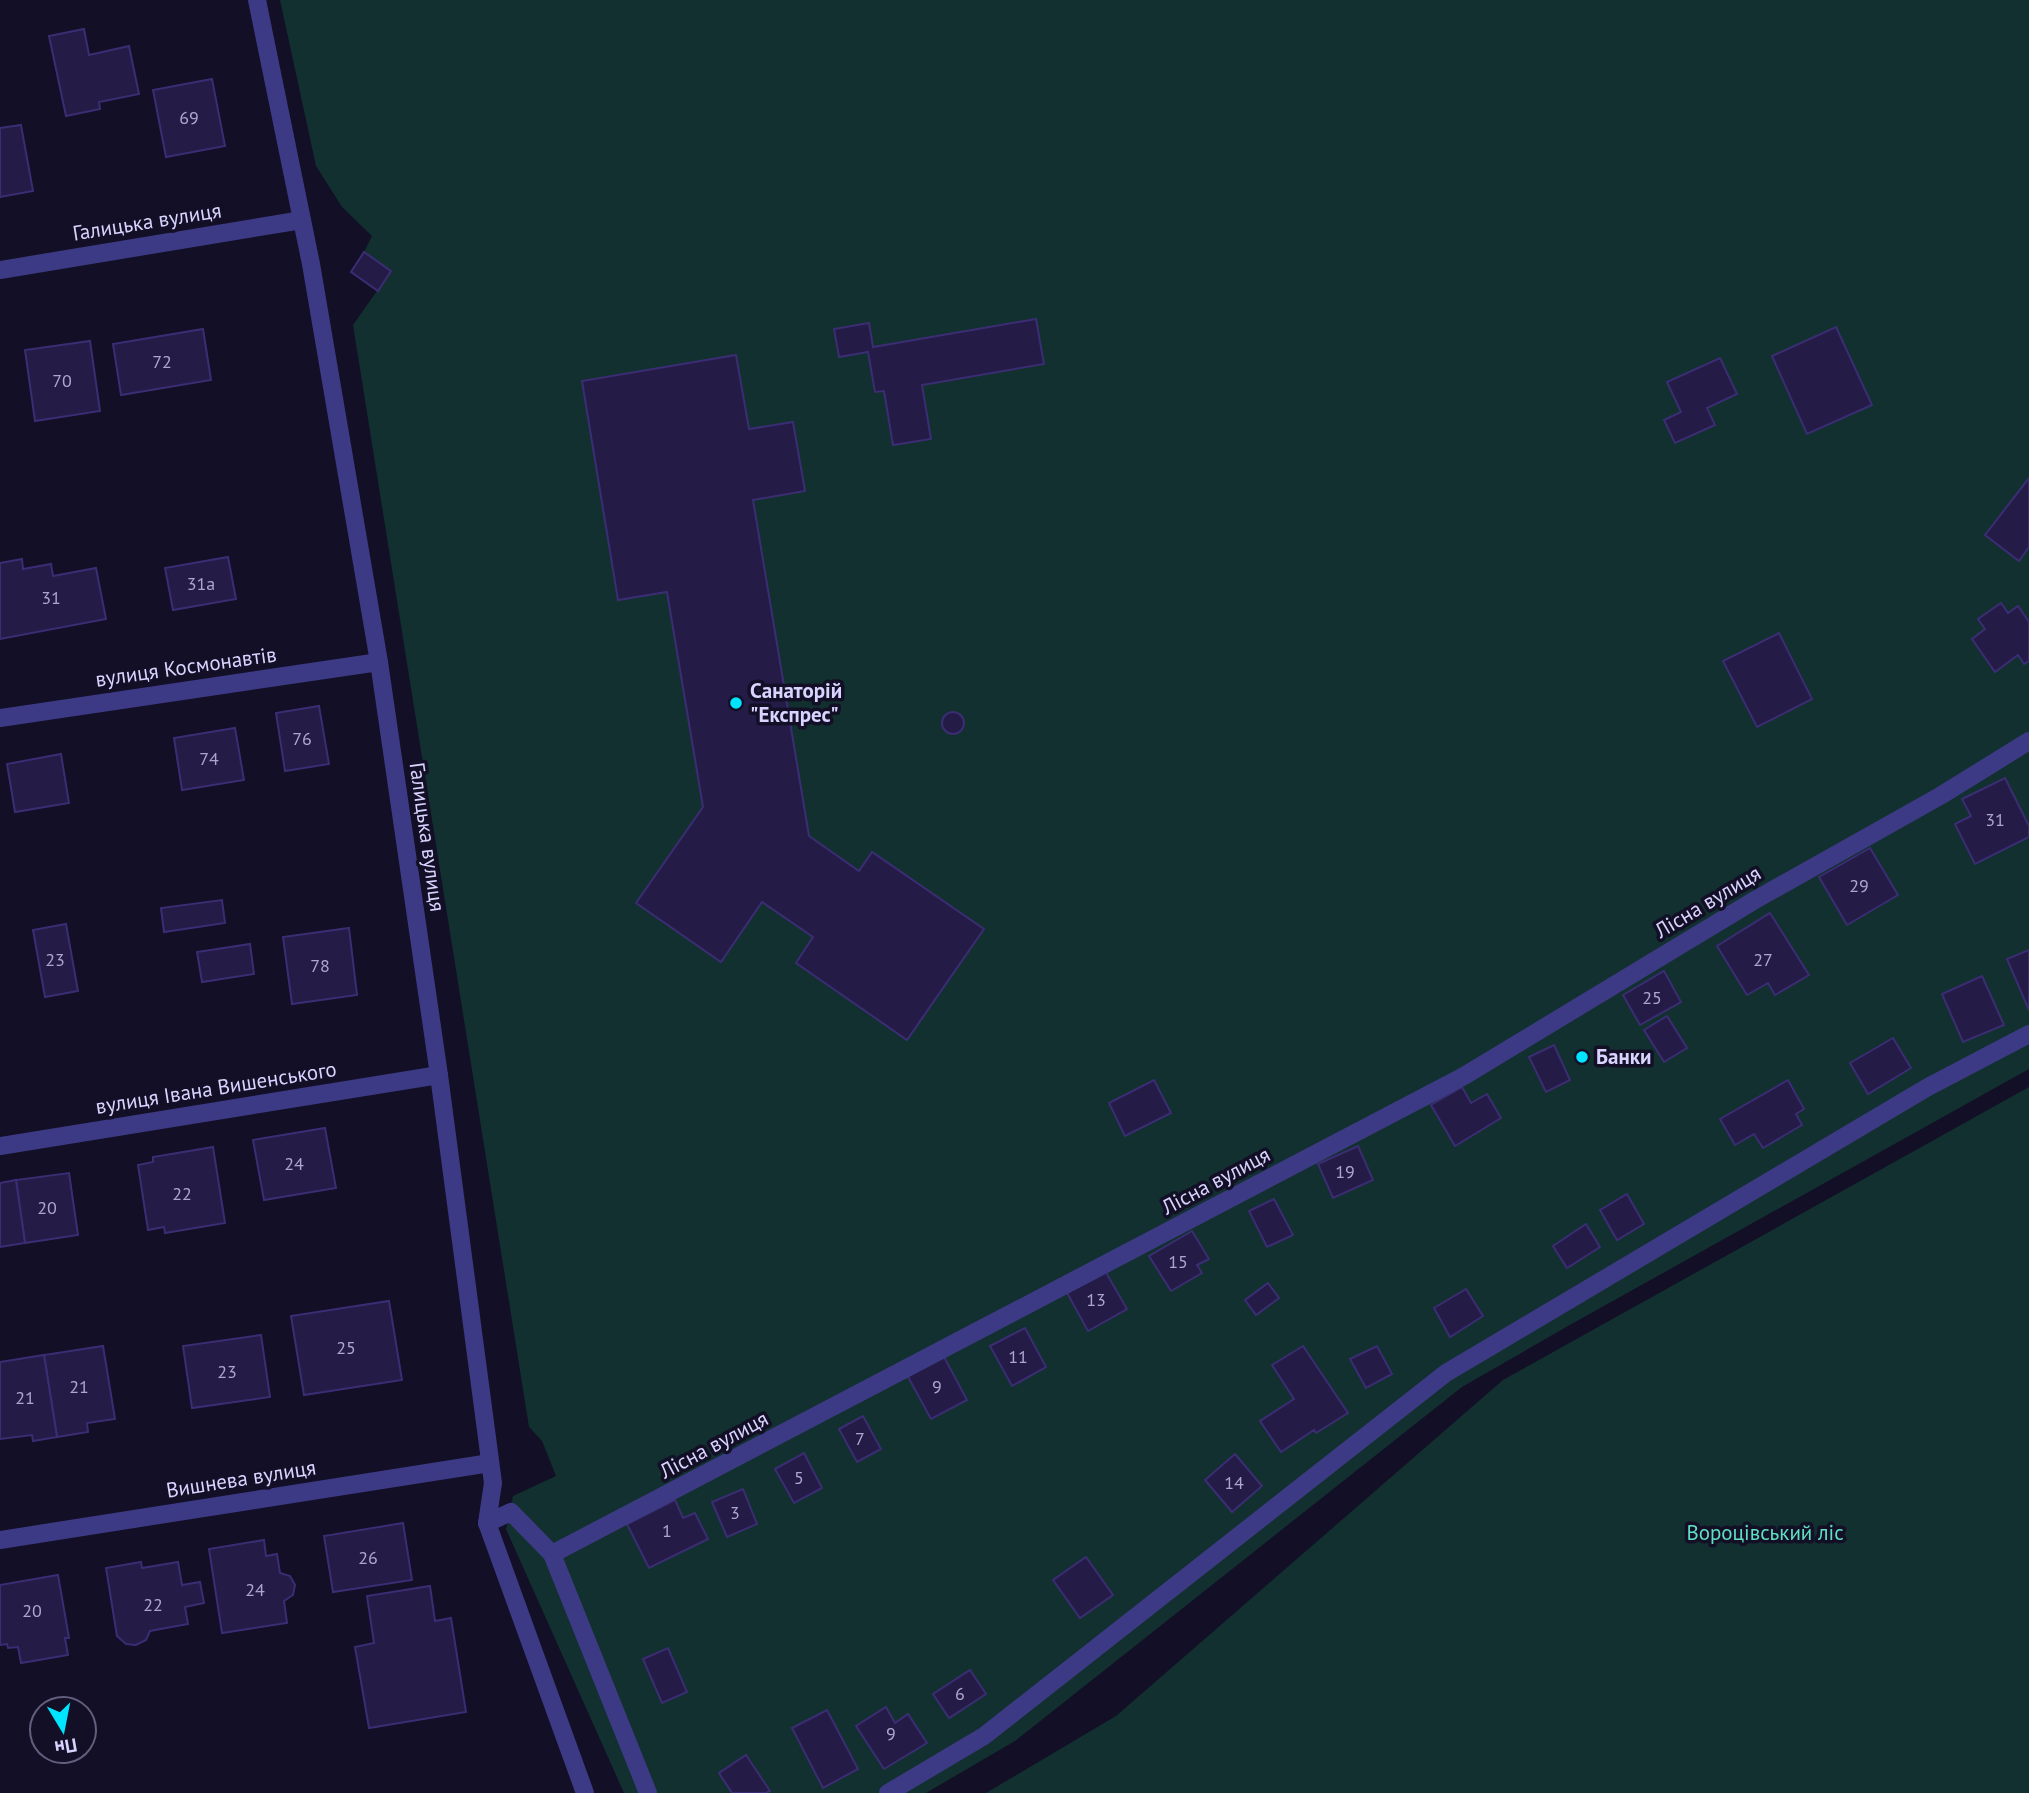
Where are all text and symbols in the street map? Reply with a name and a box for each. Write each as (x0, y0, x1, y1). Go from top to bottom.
house number: 69 (179, 106, 199, 129)
street label: Галицька вулиця (71, 196, 223, 247)
house number: 72 (152, 350, 172, 373)
house number: 70 (52, 369, 72, 392)
house number: 31а (187, 572, 215, 595)
house number: 31 (41, 586, 61, 609)
street label: вулиця Космонавтів (94, 640, 278, 693)
place label: Санаторій "Експрес" (750, 677, 842, 728)
marker: Санаторій "Експрес" (728, 695, 744, 711)
house number: 76 (292, 727, 312, 750)
house number: 74 (199, 747, 219, 770)
street label: Галицька вулиця (404, 761, 451, 913)
house number: 31 (1985, 808, 2005, 831)
street label: Лісна вулиця (1649, 859, 1766, 944)
house number: 29 (1849, 874, 1869, 897)
house number: 23 (45, 948, 65, 971)
house number: 27 (1753, 948, 1773, 971)
house number: 78 (310, 954, 330, 977)
house number: 25 (1642, 986, 1662, 1009)
place label: Банки (1596, 1043, 1651, 1070)
marker: Банки (1574, 1049, 1590, 1065)
street label: вулиця Івана Вишенського (94, 1055, 338, 1120)
street label: Лісна вулиця (1156, 1141, 1275, 1221)
house number: 24 (284, 1152, 304, 1175)
house number: 19 (1335, 1160, 1355, 1183)
house number: 22 (172, 1182, 192, 1205)
house number: 20 (37, 1196, 57, 1219)
house number: 15 (1168, 1250, 1188, 1273)
house number: 13 (1086, 1288, 1106, 1311)
house number: 25 (336, 1336, 356, 1359)
house number: 11 (1008, 1345, 1028, 1368)
house number: 23 (217, 1360, 237, 1383)
house number: 21 (69, 1375, 89, 1398)
house number: 9 (932, 1375, 942, 1398)
house number: 21 (15, 1386, 35, 1409)
street label: Лісна вулиця (654, 1405, 773, 1485)
house number: 7 (855, 1427, 865, 1450)
street label: Вишнева вулиця (164, 1453, 318, 1504)
house number: 5 (794, 1466, 804, 1489)
house number: 14 (1224, 1471, 1244, 1494)
house number: 3 (730, 1501, 740, 1524)
house number: 1 (662, 1519, 672, 1542)
park label: Вороцівський ліс (1686, 1519, 1844, 1546)
house number: 26 (358, 1546, 378, 1569)
house number: 24 (245, 1578, 265, 1601)
house number: 22 (143, 1593, 163, 1616)
house number: 20 (22, 1599, 42, 1622)
house number: 6 (955, 1682, 965, 1705)
north arrow (28, 1695, 98, 1765)
house number: 9 (886, 1722, 896, 1745)
text: Пн (53, 1733, 79, 1761)

